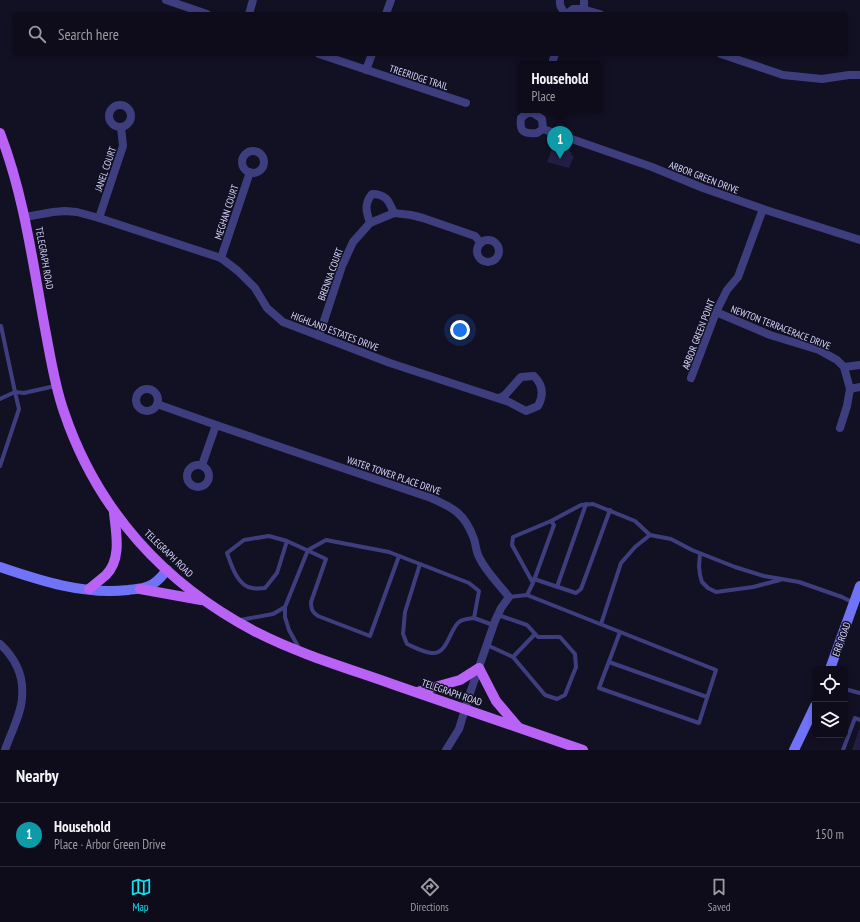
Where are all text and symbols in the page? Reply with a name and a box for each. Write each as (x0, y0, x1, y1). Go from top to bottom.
search box (12, 12, 848, 56)
icon: search (26, 23, 48, 45)
text: Search here (58, 25, 119, 44)
popup (517, 61, 603, 113)
street label: TREERIDGE TRAIL (388, 62, 451, 93)
text: Household (532, 69, 588, 88)
text: Place (532, 88, 555, 105)
pin: 1 (547, 126, 573, 159)
street label: JANEL COURT (91, 145, 119, 194)
street label: ARBOR GREEN DRIVE (667, 158, 741, 197)
street label: MEGHAN COURT (211, 183, 242, 241)
street label: TELEGRAPH ROAD (33, 226, 56, 290)
street label: BRENNA COURT (315, 246, 346, 302)
street label: ARBOR GREEN POINT (679, 297, 718, 371)
street label: NEWTON TERRACERACE DRIVE (729, 302, 833, 353)
street label: HIGHLAND ESTATES DRIVE (289, 309, 380, 354)
your location (450, 320, 470, 340)
street label: WATER TOWER PLACE DRIVE (345, 453, 443, 498)
street label: TELEGRAPH ROAD (141, 527, 196, 580)
street label: ERB ROAD (829, 620, 854, 658)
map controls (812, 666, 848, 738)
button: locate (812, 666, 848, 702)
street label: TELEGRAPH ROAD (420, 676, 484, 709)
button: layers (812, 702, 848, 738)
text: Nearby (16, 765, 59, 787)
text: Household (54, 817, 111, 836)
text: 1 (26, 826, 32, 843)
text: 150 m (815, 826, 844, 843)
text: Place · Arbor Green Drive (54, 836, 166, 853)
tab: Map (130, 876, 152, 914)
tab: Directions (411, 876, 449, 914)
tab: Saved (708, 876, 730, 914)

